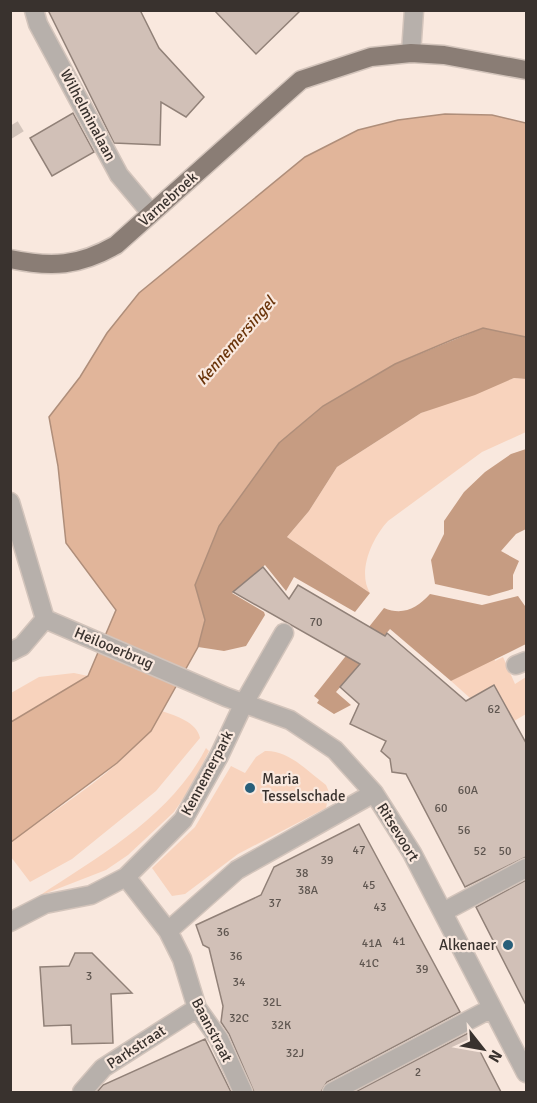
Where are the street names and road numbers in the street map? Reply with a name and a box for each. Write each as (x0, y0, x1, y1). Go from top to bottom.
street label: Wilhelminalaan (56, 66, 120, 164)
street label: Varnebroek (135, 168, 201, 230)
street label: Heilooerbrug (72, 623, 156, 673)
street label: Kennemerpark (177, 727, 237, 819)
street label: Ritsevoort (373, 799, 423, 865)
street label: Baanstraat (188, 995, 236, 1065)
street label: Parkstraat (103, 1021, 169, 1073)

